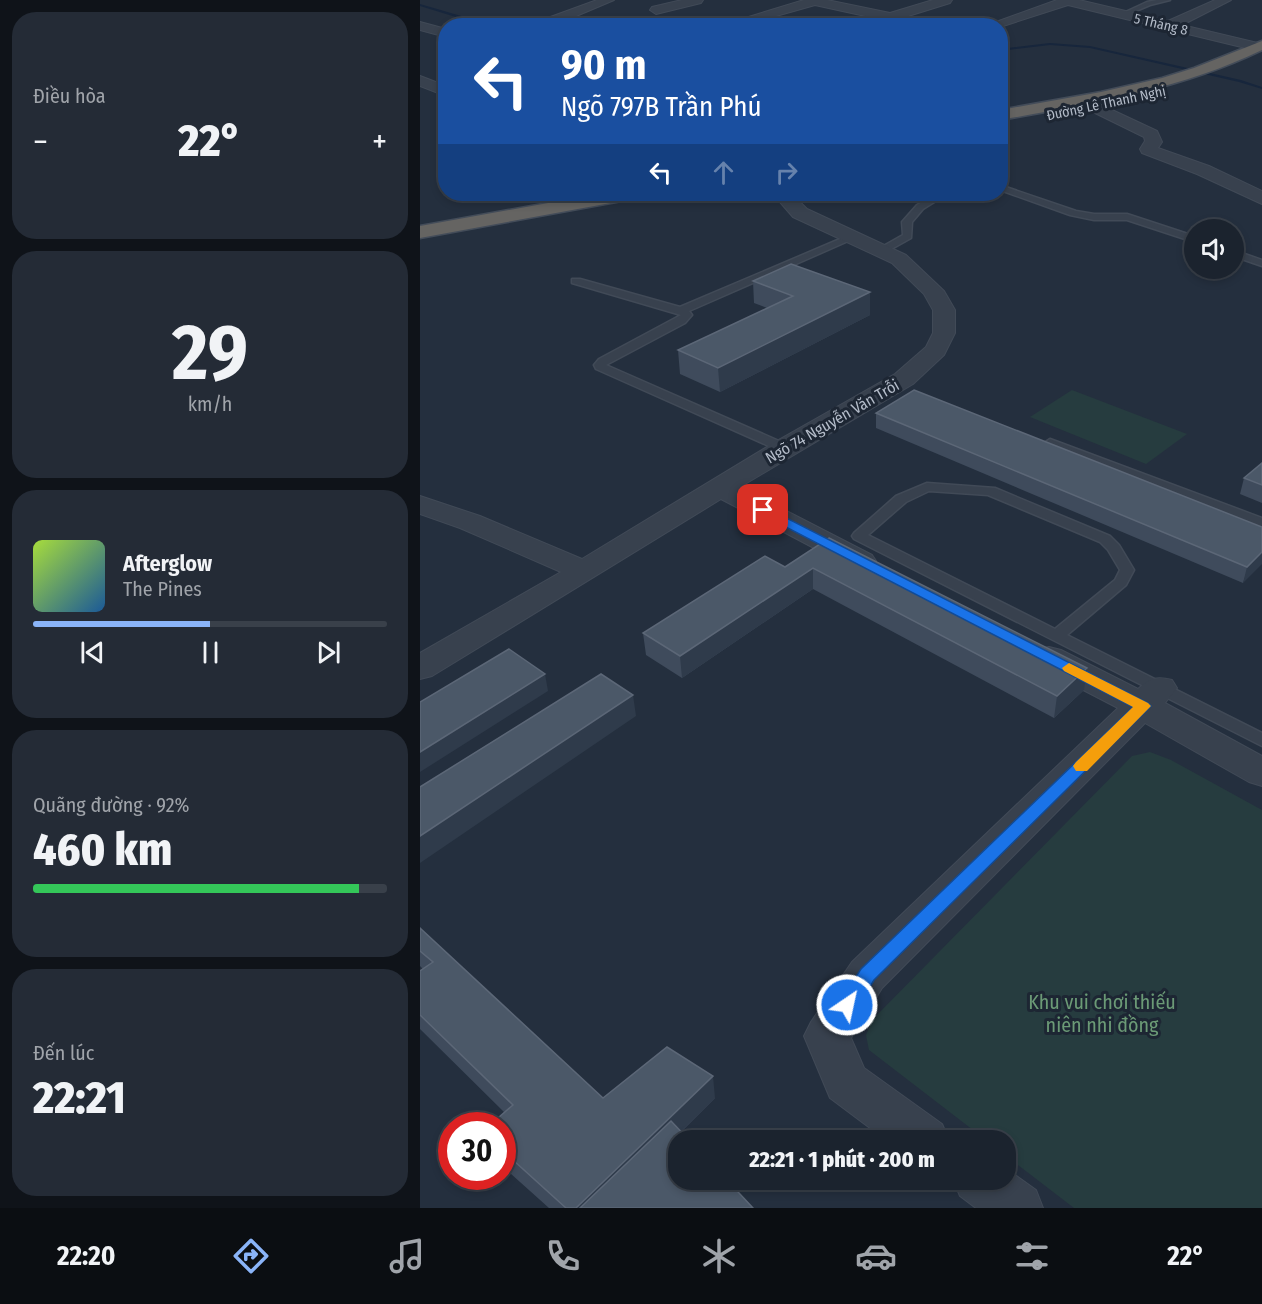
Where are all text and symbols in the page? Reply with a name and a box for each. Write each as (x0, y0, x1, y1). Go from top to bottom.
street label: 5 Tháng 8 (1132, 10, 1189, 39)
text: 90 m (561, 40, 646, 90)
icon: left (462, 42, 540, 120)
street label: Đường Lê Thanh Nghị (1045, 83, 1167, 124)
text: Điều hòa (33, 84, 106, 108)
text: Ngõ 797B Trần Phú (561, 91, 762, 123)
text: 22° (178, 114, 242, 168)
text: − (33, 122, 48, 162)
text: + (372, 122, 387, 162)
icon: left (644, 156, 677, 189)
icon: ahead (707, 156, 740, 189)
icon: right (770, 156, 803, 189)
map controls (1184, 219, 1244, 279)
button: sound (1184, 219, 1244, 279)
text: 29 (172, 306, 248, 400)
street label: Ngõ 74 Nguyễn Văn Trỗi (762, 375, 902, 467)
text: km/h (188, 392, 232, 416)
pin (737, 484, 788, 535)
icon: arrive (746, 493, 779, 526)
text: Afterglow (123, 550, 212, 577)
text: The Pines (123, 577, 202, 601)
icon: previous (76, 636, 109, 669)
icon: pause (194, 636, 227, 669)
icon: next (312, 636, 345, 669)
text: Quãng đường · 92% (33, 793, 189, 817)
text: 460 km (33, 823, 172, 877)
position arrow (815, 973, 879, 1037)
park label: Khu vui chơi thiếu niên nhi đồng (1028, 990, 1176, 1037)
text: Đến lúc (33, 1041, 94, 1065)
text: 22:21 (33, 1071, 126, 1125)
speed limit sign: 30 (438, 1112, 516, 1190)
text: 22:21 · 1 phút · 200 m (749, 1146, 935, 1173)
icon: directions (230, 1235, 272, 1277)
icon: music (386, 1235, 428, 1277)
icon: phone (542, 1235, 584, 1277)
icon: climate (698, 1235, 740, 1277)
icon: car (855, 1235, 897, 1277)
icon: filters (1011, 1235, 1053, 1277)
text: 22:20 (57, 1240, 116, 1272)
text: 22° (1167, 1240, 1205, 1272)

